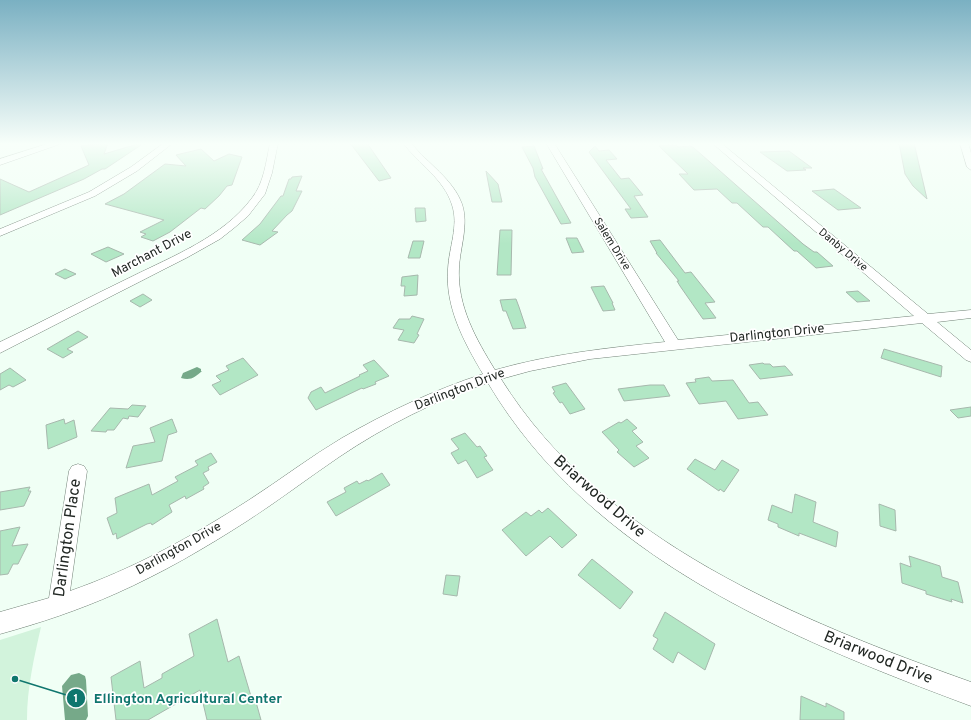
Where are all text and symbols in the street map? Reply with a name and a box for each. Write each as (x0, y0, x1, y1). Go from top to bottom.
street label: Salem Drive (590, 215, 634, 273)
street label: Danby Drive (816, 225, 871, 275)
street label: Marchant Drive (109, 226, 195, 282)
street label: Darlington Drive (729, 321, 825, 347)
street label: Darlington Drive (413, 365, 507, 415)
street label: Briarwood Drive (549, 451, 649, 543)
street label: Darlington Place (50, 478, 86, 598)
street label: Darlington Drive (133, 519, 225, 579)
street label: Briarwood Drive (821, 627, 935, 689)
callout: Ellington Agricultural Center (66, 685, 291, 711)
text: 1 (74, 691, 78, 707)
text: Ellington Agricultural Center (94, 691, 282, 708)

